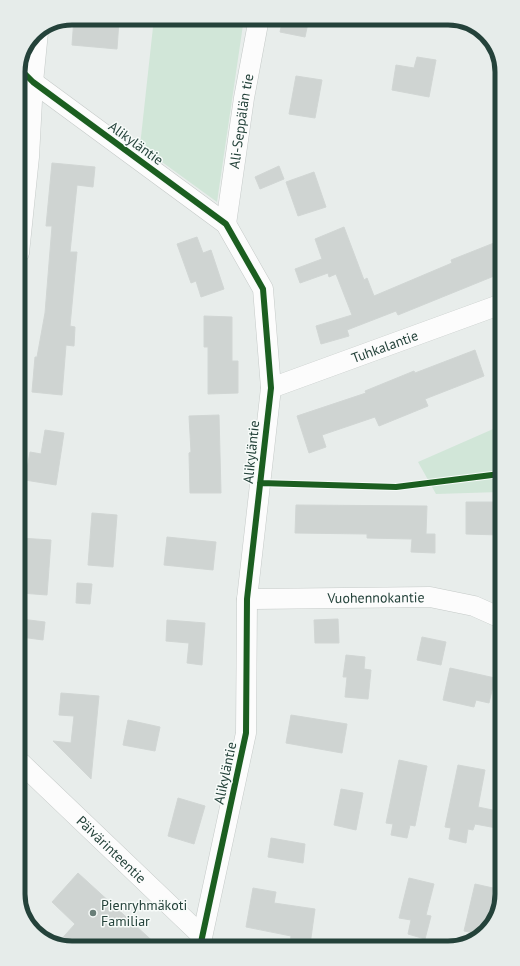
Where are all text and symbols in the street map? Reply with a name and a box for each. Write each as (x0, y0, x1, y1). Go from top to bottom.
street label: Ali-Seppälän tie (225, 72, 257, 170)
street label: Alikyläntie (105, 117, 167, 169)
street label: Tuhkalantie (349, 326, 420, 367)
street label: Alikyläntie (239, 419, 263, 485)
street label: Vuohennokantie (326, 588, 425, 607)
street label: Alikyläntie (210, 740, 240, 806)
street label: Päivärinteentie (73, 812, 150, 887)
place label: Pienryhmäkoti Familiar (101, 896, 187, 930)
marker: Pienryhmäkoti Familiar (88, 908, 98, 918)

